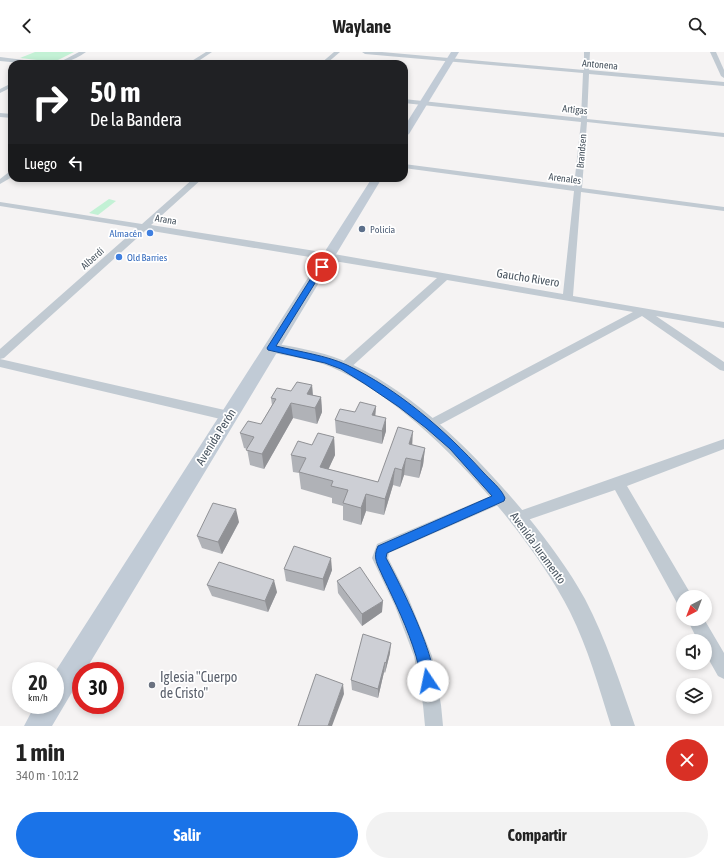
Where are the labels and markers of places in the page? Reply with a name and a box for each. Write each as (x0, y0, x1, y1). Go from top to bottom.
marker: Policía (357, 224, 367, 234)
place label: Policía (370, 224, 395, 235)
place label: Almacén (110, 228, 142, 239)
marker: Almacén (145, 228, 155, 238)
pin (305, 250, 339, 284)
marker: Old Barries (114, 252, 124, 262)
place label: Old Barries (127, 252, 168, 263)
place label: Iglesia "Cuerpo de Cristo" (160, 669, 237, 701)
marker: Iglesia "Cuerpo de Cristo" (147, 680, 157, 690)

